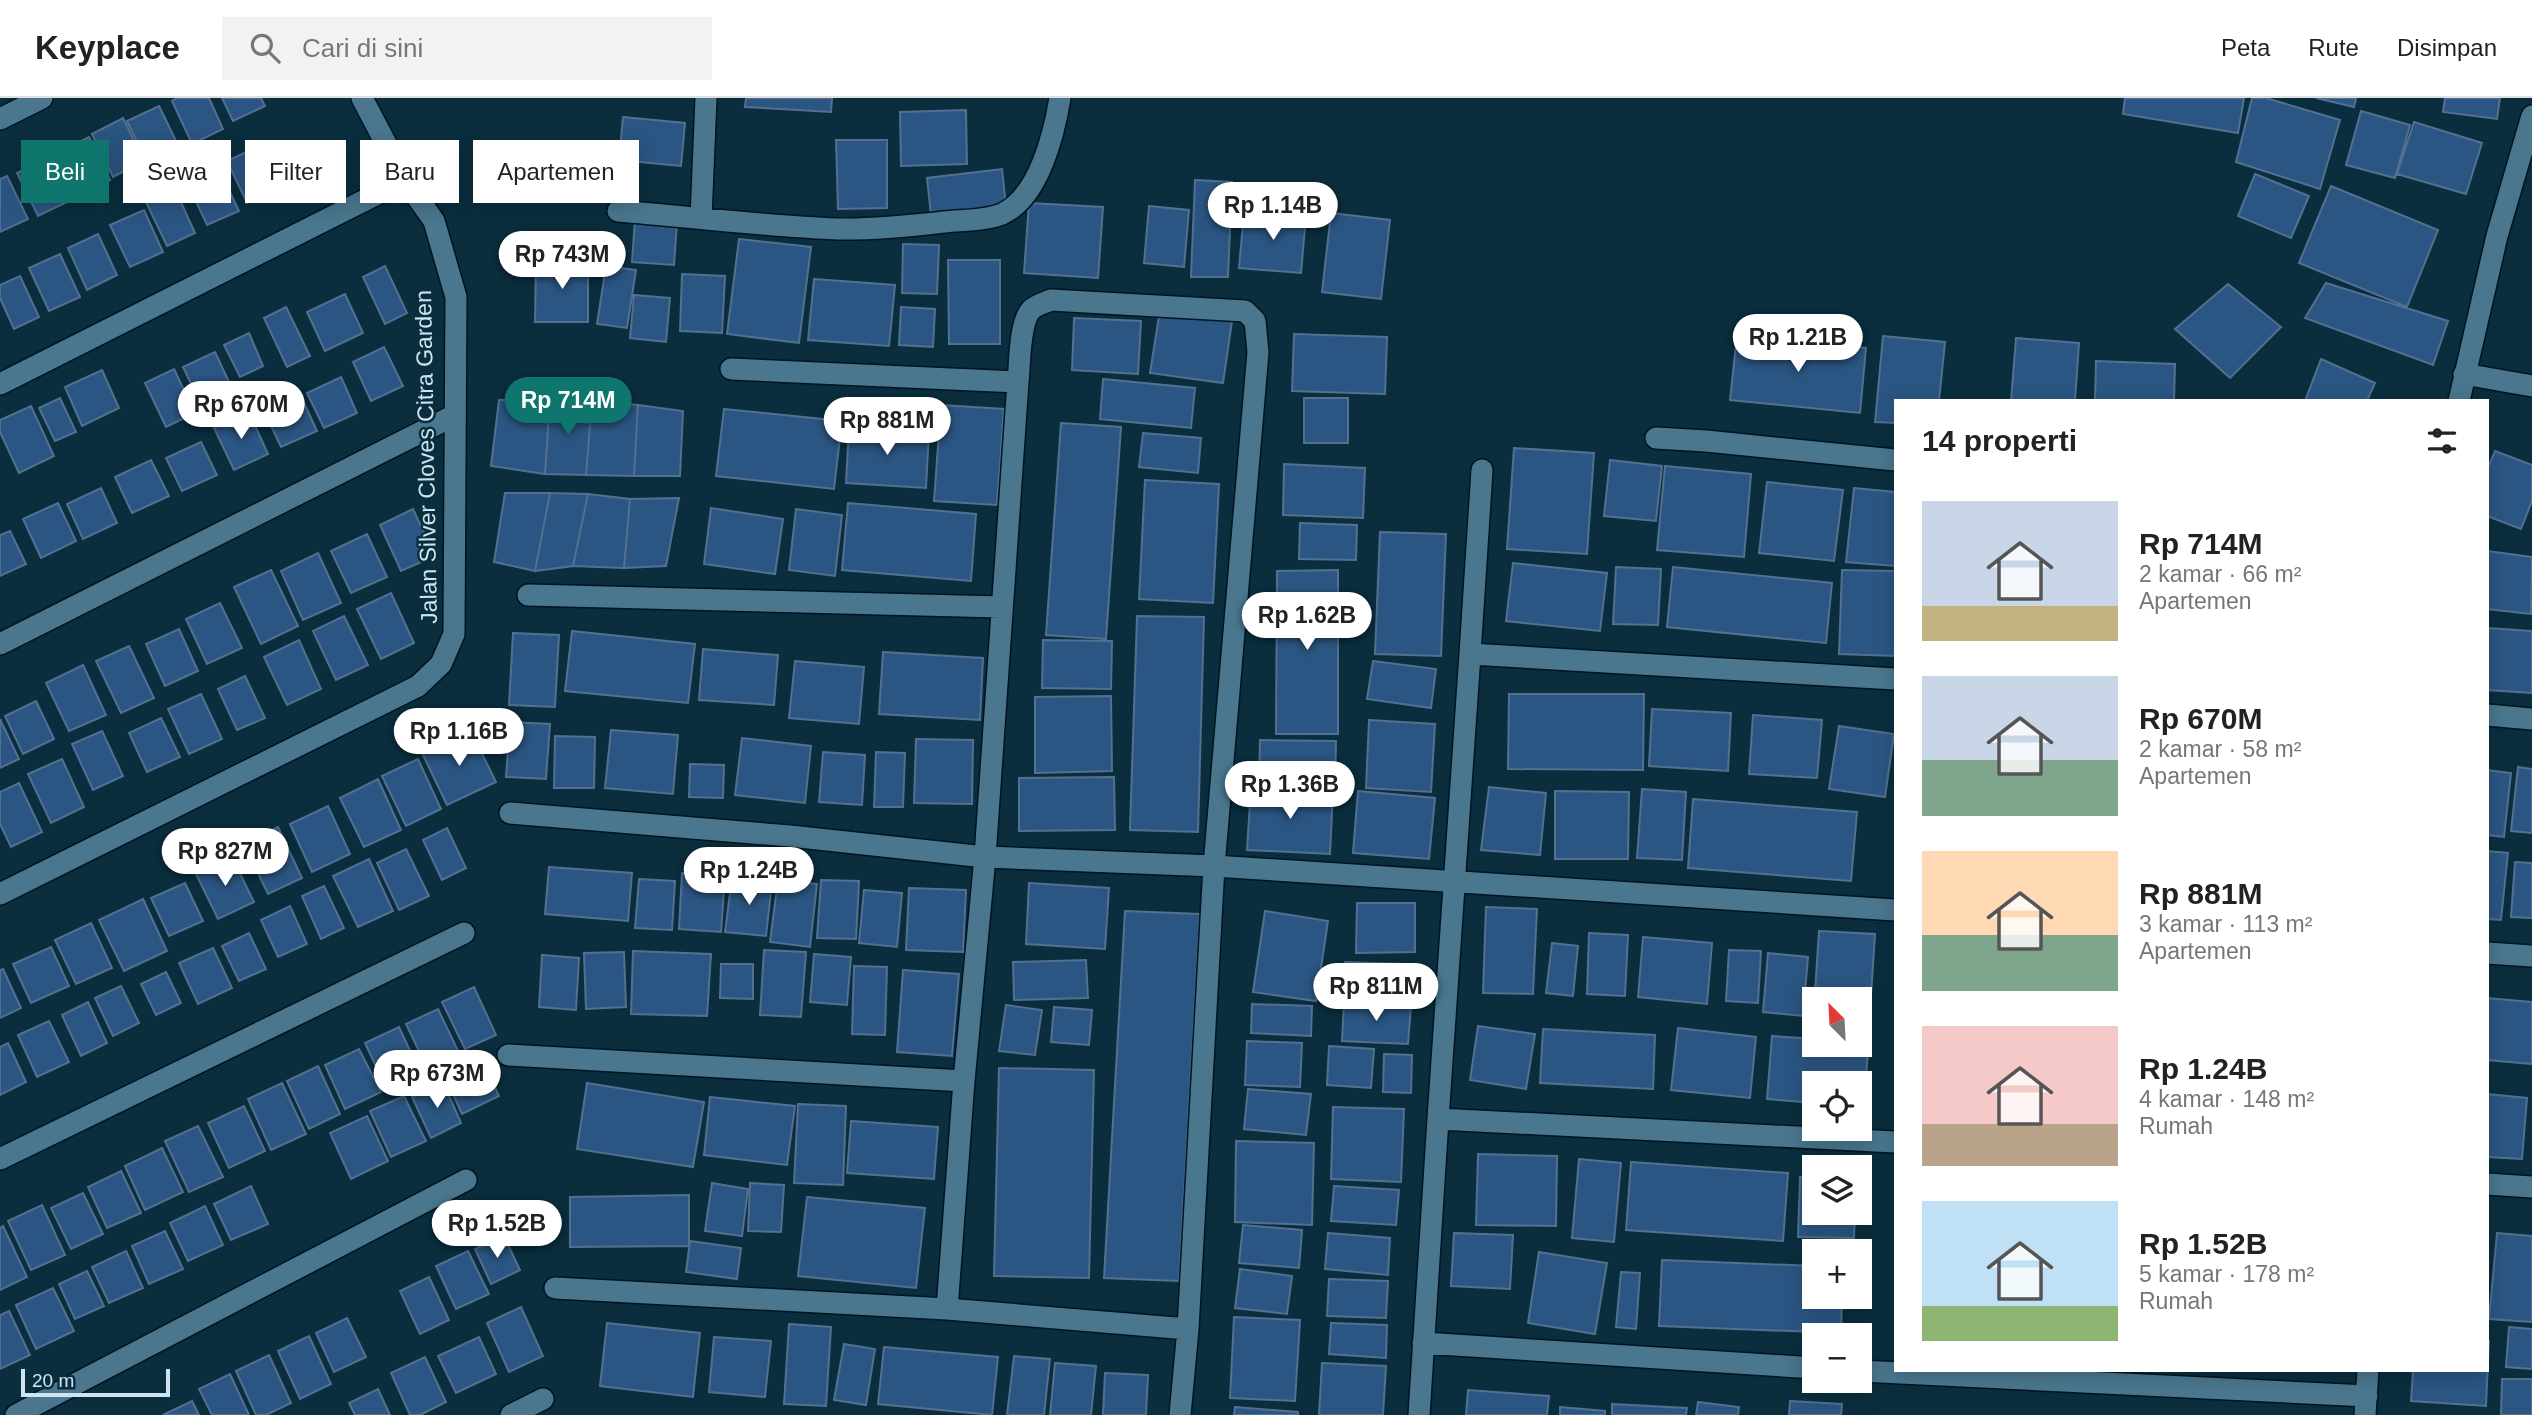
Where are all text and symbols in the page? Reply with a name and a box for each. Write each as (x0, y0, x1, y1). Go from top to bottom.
search box (222, 17, 712, 80)
text: Keyplace (35, 29, 180, 66)
icon: search (246, 29, 284, 67)
text: Cari di sini (302, 33, 423, 63)
text: Peta (2221, 34, 2270, 61)
text: Rute (2308, 34, 2359, 61)
text: Disimpan (2397, 34, 2497, 61)
chip: Beli (21, 140, 109, 203)
chip: Sewa (123, 140, 231, 203)
chip: Filter (245, 140, 346, 203)
chip: Baru (360, 140, 459, 203)
chip: Apartemen (473, 140, 639, 203)
pin: Rp 1.14B (1201, 183, 1345, 242)
text: Rp 1.14B (1224, 192, 1322, 218)
pin: Rp 743M (497, 232, 627, 291)
text: Rp 743M (515, 241, 609, 267)
street label: Jalan Silver Cloves Citra Garden (410, 290, 442, 624)
pin: Rp 1.21B (1726, 314, 1870, 374)
text: Rp 1.21B (1749, 324, 1847, 350)
pin: Rp 714M (503, 378, 633, 437)
pin: Rp 670M (176, 382, 306, 441)
text: Rp 714M (521, 387, 615, 413)
text: Rp 670M (194, 391, 288, 417)
pin: Rp 881M (822, 398, 952, 457)
text: Rp 881M (840, 407, 934, 433)
icon: filters (2423, 422, 2461, 460)
text: 14 properti (1922, 424, 2077, 457)
text: Rp 714M (2139, 527, 2262, 560)
icon: home (1978, 529, 2062, 613)
text: 2 kamar · 66 m² (2139, 561, 2301, 587)
text: Apartemen (2139, 588, 2252, 614)
pin: Rp 1.62B (1235, 592, 1379, 652)
text: Rp 1.62B (1258, 602, 1356, 628)
text: Rp 670M (2139, 702, 2262, 735)
icon: home (1978, 704, 2062, 788)
pin: Rp 1.16B (387, 708, 531, 768)
text: Rp 1.16B (410, 718, 508, 744)
text: 2 kamar · 58 m² (2139, 736, 2301, 762)
pin: Rp 1.36B (1218, 762, 1362, 821)
text: Apartemen (2139, 763, 2252, 789)
text: Rp 1.36B (1241, 771, 1339, 797)
pin: Rp 827M (160, 828, 290, 888)
text: Rp 827M (178, 838, 272, 864)
pin: Rp 1.24B (677, 848, 821, 907)
text: Rp 1.24B (700, 857, 798, 883)
text: Rp 881M (2139, 877, 2262, 910)
icon: home (1978, 879, 2062, 963)
text: 3 kamar · 113 m² (2139, 911, 2312, 937)
text: Apartemen (2139, 938, 2252, 964)
pin: Rp 811M (1311, 964, 1441, 1023)
text: Rp 811M (1329, 973, 1423, 999)
north arrow (1802, 987, 1872, 1057)
map controls (1802, 987, 1872, 1393)
pin: Rp 673M (372, 1051, 502, 1110)
text: Rp 1.24B (2139, 1052, 2267, 1085)
icon: home (1978, 1054, 2062, 1138)
text: Rp 673M (390, 1060, 484, 1086)
button: locate (1802, 1071, 1872, 1141)
text: 4 kamar · 148 m² (2139, 1086, 2314, 1112)
text: Rumah (2139, 1113, 2213, 1139)
button: layers (1802, 1155, 1872, 1225)
pin: Rp 1.52B (425, 1200, 569, 1260)
text: Rp 1.52B (448, 1210, 546, 1236)
text: Rp 1.52B (2139, 1227, 2267, 1260)
icon: home (1978, 1229, 2062, 1313)
button: + (1802, 1239, 1872, 1309)
text: 5 kamar · 178 m² (2139, 1261, 2314, 1287)
text: Rumah (2139, 1288, 2213, 1314)
button: − (1802, 1323, 1872, 1393)
scale bar (21, 1366, 170, 1398)
text: 20 m (32, 1370, 74, 1391)

